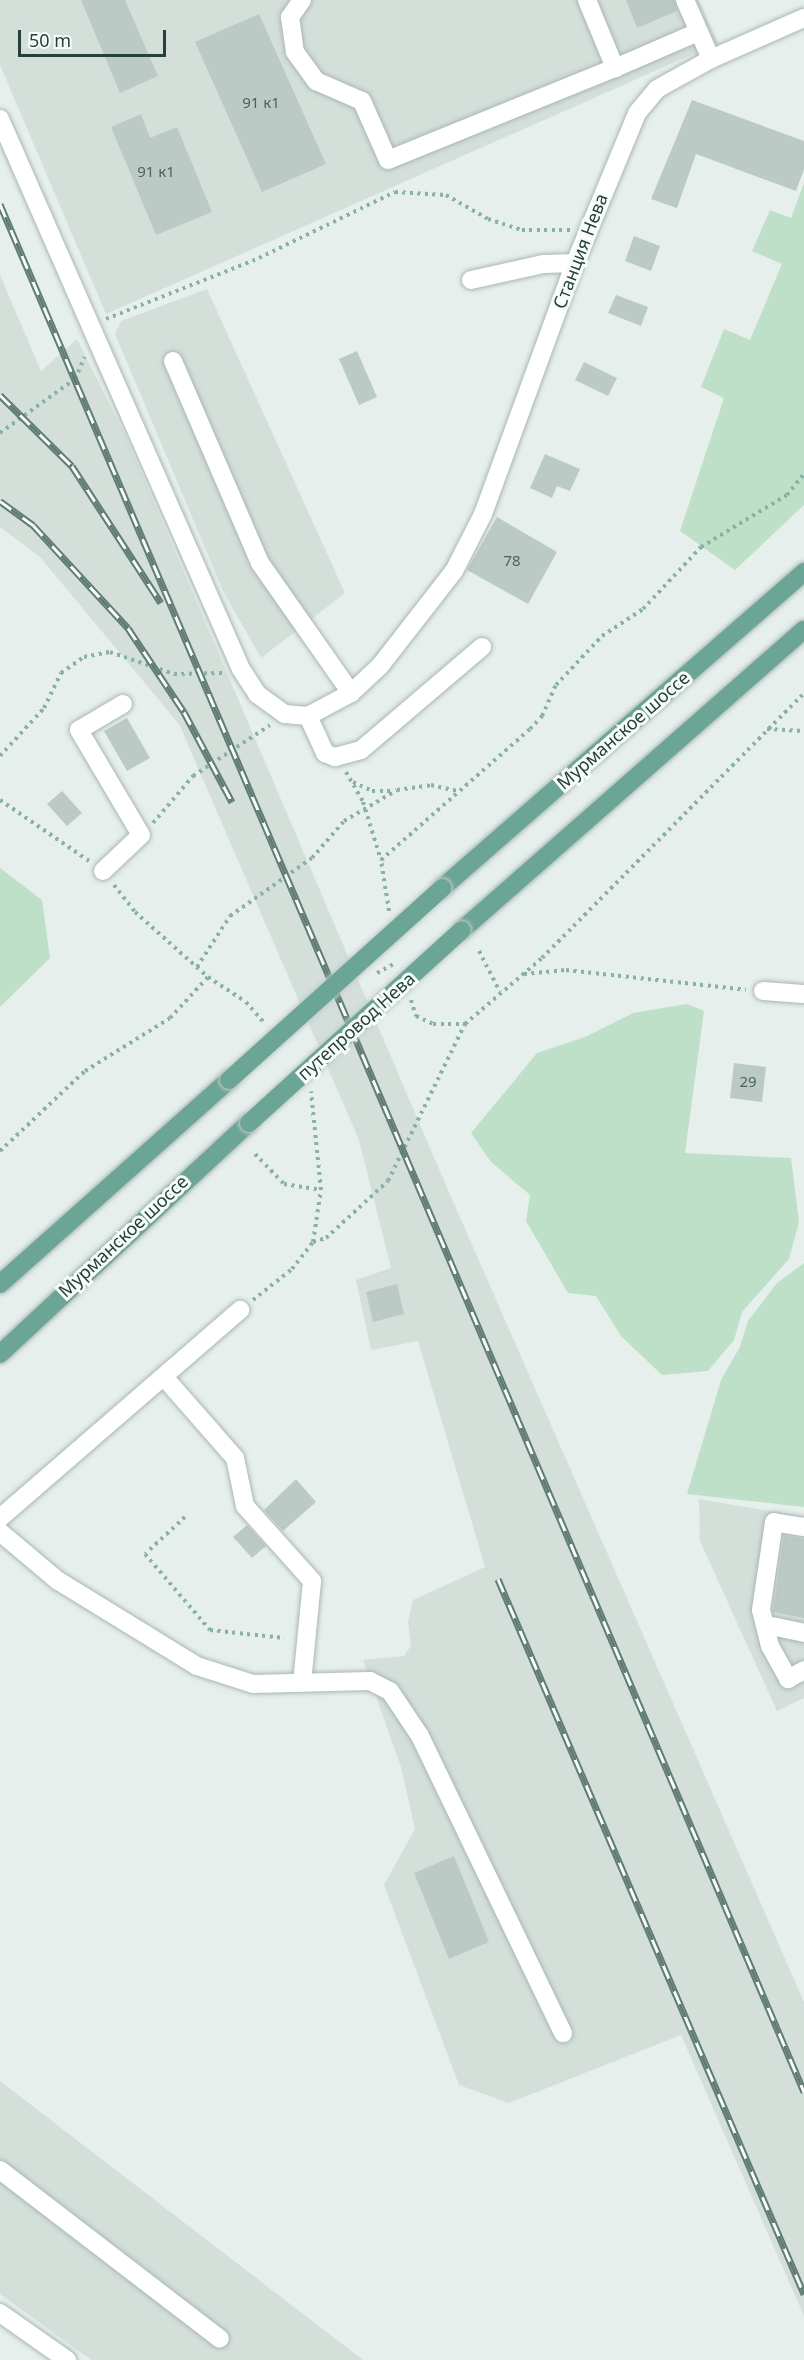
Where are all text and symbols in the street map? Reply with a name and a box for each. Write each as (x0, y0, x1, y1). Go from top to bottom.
scale bar (21, 18, 170, 56)
text: 50 m (29, 28, 71, 52)
house number: 91 к1 (242, 94, 280, 112)
house number: 91 к1 (137, 163, 175, 181)
street label: Станция Нева (548, 190, 612, 312)
house number: 78 (503, 552, 521, 570)
street label: Мурманское шоссе (552, 666, 694, 794)
street label: путепровод Нева (293, 968, 419, 1084)
house number: 29 (739, 1073, 757, 1091)
street label: Мурманское шоссе (54, 1171, 192, 1301)

